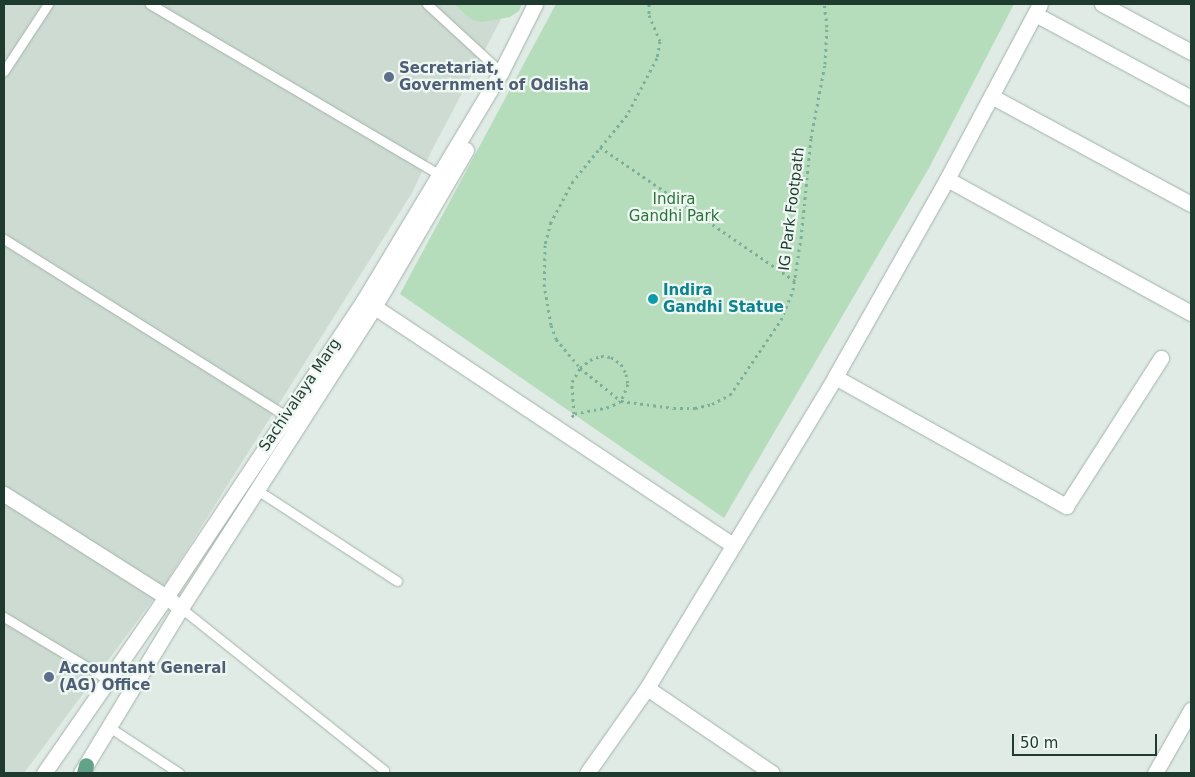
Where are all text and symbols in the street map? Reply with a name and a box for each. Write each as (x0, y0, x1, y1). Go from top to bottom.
place label: Secretariat, Government of Odisha (399, 59, 589, 94)
marker: Secretariat, Government of Odisha (383, 71, 395, 83)
street label: IG Park Footpath (775, 146, 809, 272)
park label: Indira Gandhi Park (629, 190, 719, 225)
place label: Indira Gandhi Statue (663, 281, 784, 316)
marker: Indira Gandhi Statue (647, 293, 659, 305)
street label: Sachivalaya Marg (256, 335, 344, 455)
place label: Accountant General (AG) Office (59, 659, 226, 694)
marker: Accountant General (AG) Office (43, 671, 55, 683)
scale bar (1015, 724, 1160, 756)
text: 50 m (1020, 734, 1058, 752)

